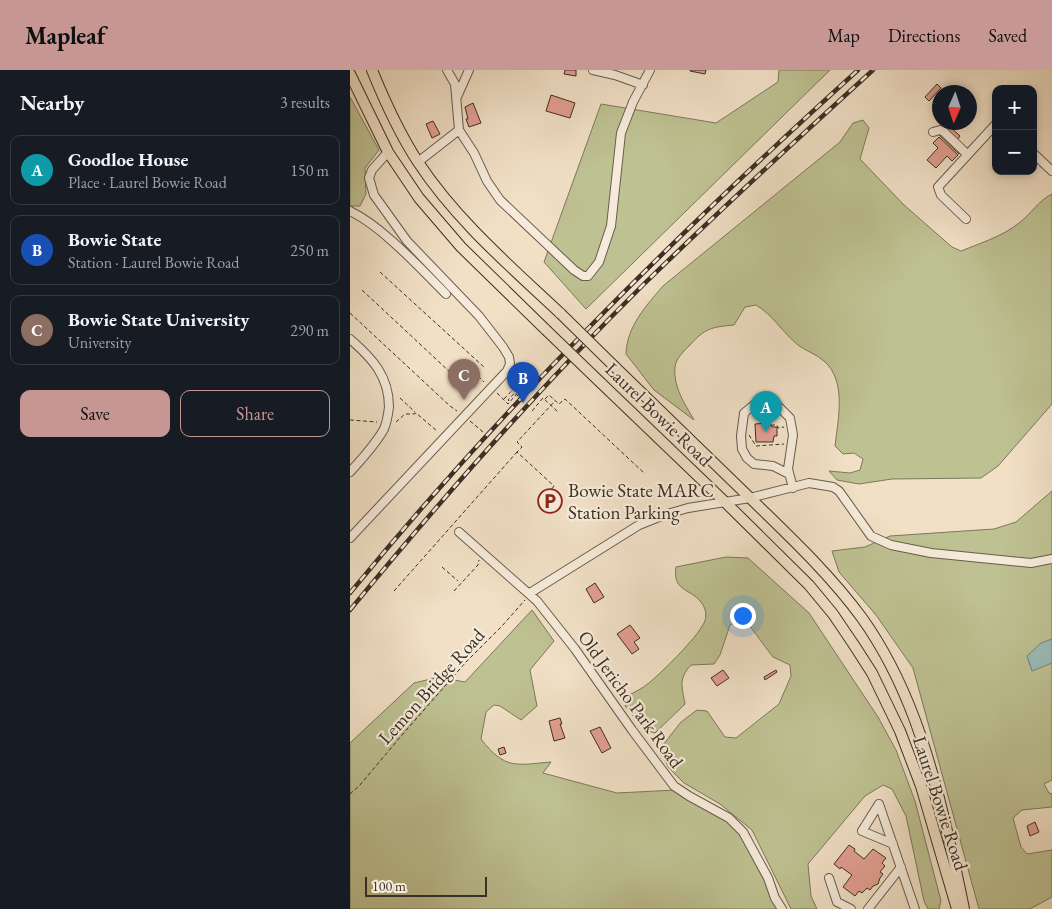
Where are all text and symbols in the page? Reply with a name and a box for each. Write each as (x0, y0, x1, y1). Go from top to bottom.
text: Mapleaf (25, 20, 106, 51)
text: Map (828, 24, 860, 47)
text: Directions (888, 24, 960, 47)
text: Saved (988, 24, 1027, 47)
north arrow (932, 85, 977, 130)
map controls (992, 85, 1037, 175)
button: + (992, 85, 1037, 130)
text: Nearby (20, 89, 84, 116)
text: 3 results (280, 92, 330, 113)
button: − (992, 130, 1037, 175)
text: Goodloe House (68, 147, 188, 172)
text: A (31, 160, 43, 181)
text: 150 m (290, 160, 329, 181)
text: Place · Laurel Bowie Road (68, 172, 227, 193)
text: Bowie State (68, 227, 161, 252)
text: B (32, 240, 42, 261)
text: 250 m (290, 240, 329, 261)
text: Station · Laurel Bowie Road (68, 252, 239, 273)
text: Bowie State University (68, 307, 250, 332)
text: C (31, 320, 43, 341)
text: 290 m (290, 320, 329, 341)
text: University (68, 332, 132, 353)
street label: Laurel Bowie Road (600, 357, 718, 472)
pin: C (448, 359, 480, 400)
pin: B (507, 362, 539, 403)
button: Save (20, 390, 170, 437)
button: Share (180, 390, 330, 437)
pin: A (750, 391, 782, 432)
place label: Bowie State MARC Station Parking (568, 478, 714, 525)
parking icon: Bowie State MARC Station Parking (537, 488, 563, 514)
your location (730, 603, 756, 629)
street label: Lemon Bridge Road (373, 623, 490, 750)
street label: Old Jericho Park Road (572, 626, 689, 773)
street label: Laurel Bowie Road (907, 733, 974, 874)
scale bar (365, 874, 488, 897)
text: 100 m (372, 877, 406, 895)

